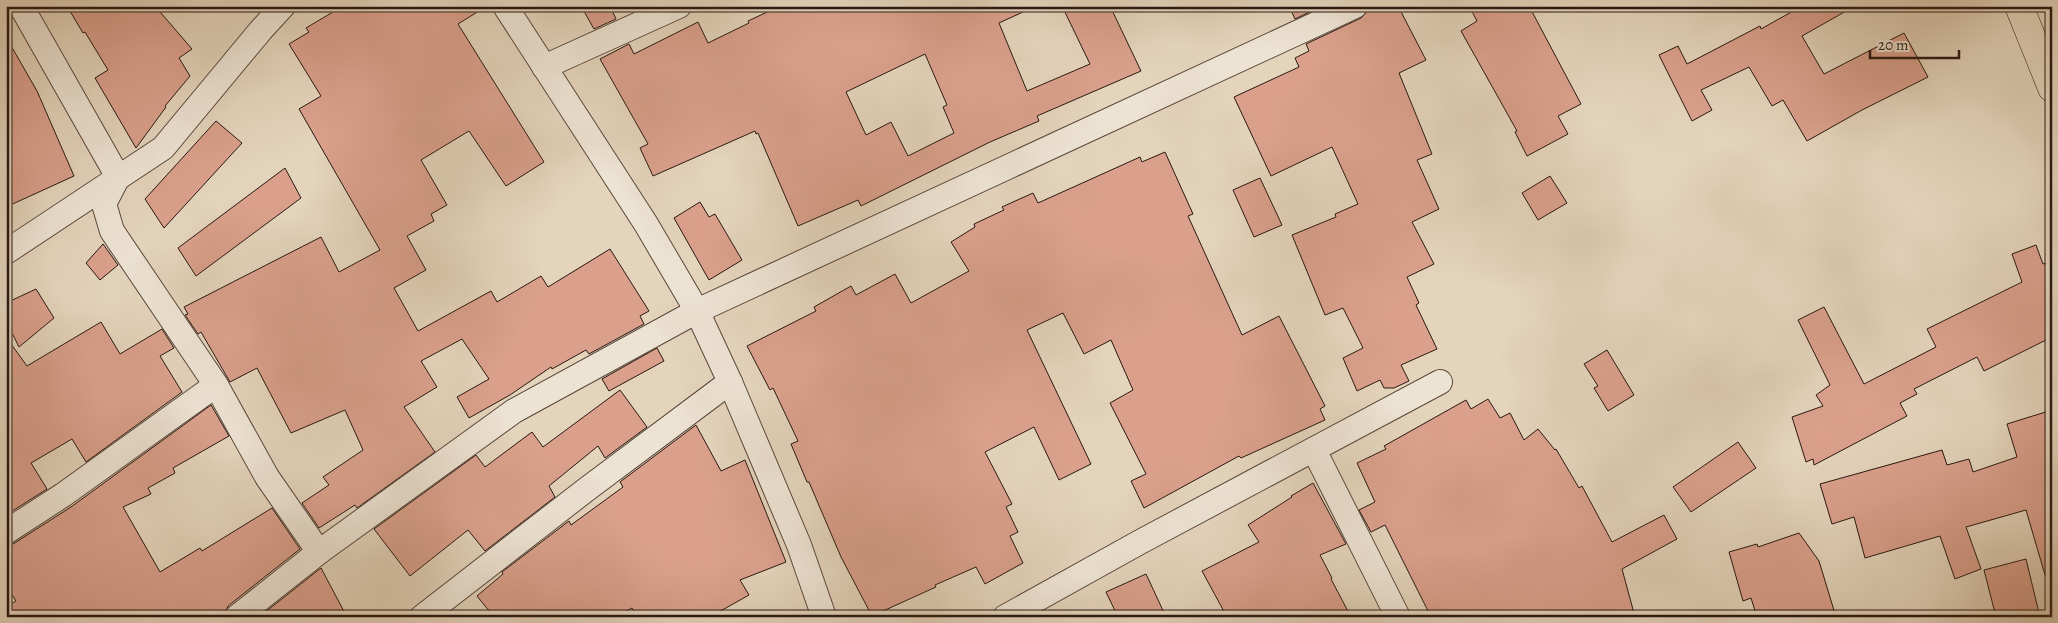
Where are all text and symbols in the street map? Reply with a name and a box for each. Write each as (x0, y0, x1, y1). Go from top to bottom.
scale bar (1870, 28, 1959, 60)
text: 20 m (1878, 35, 1909, 55)

